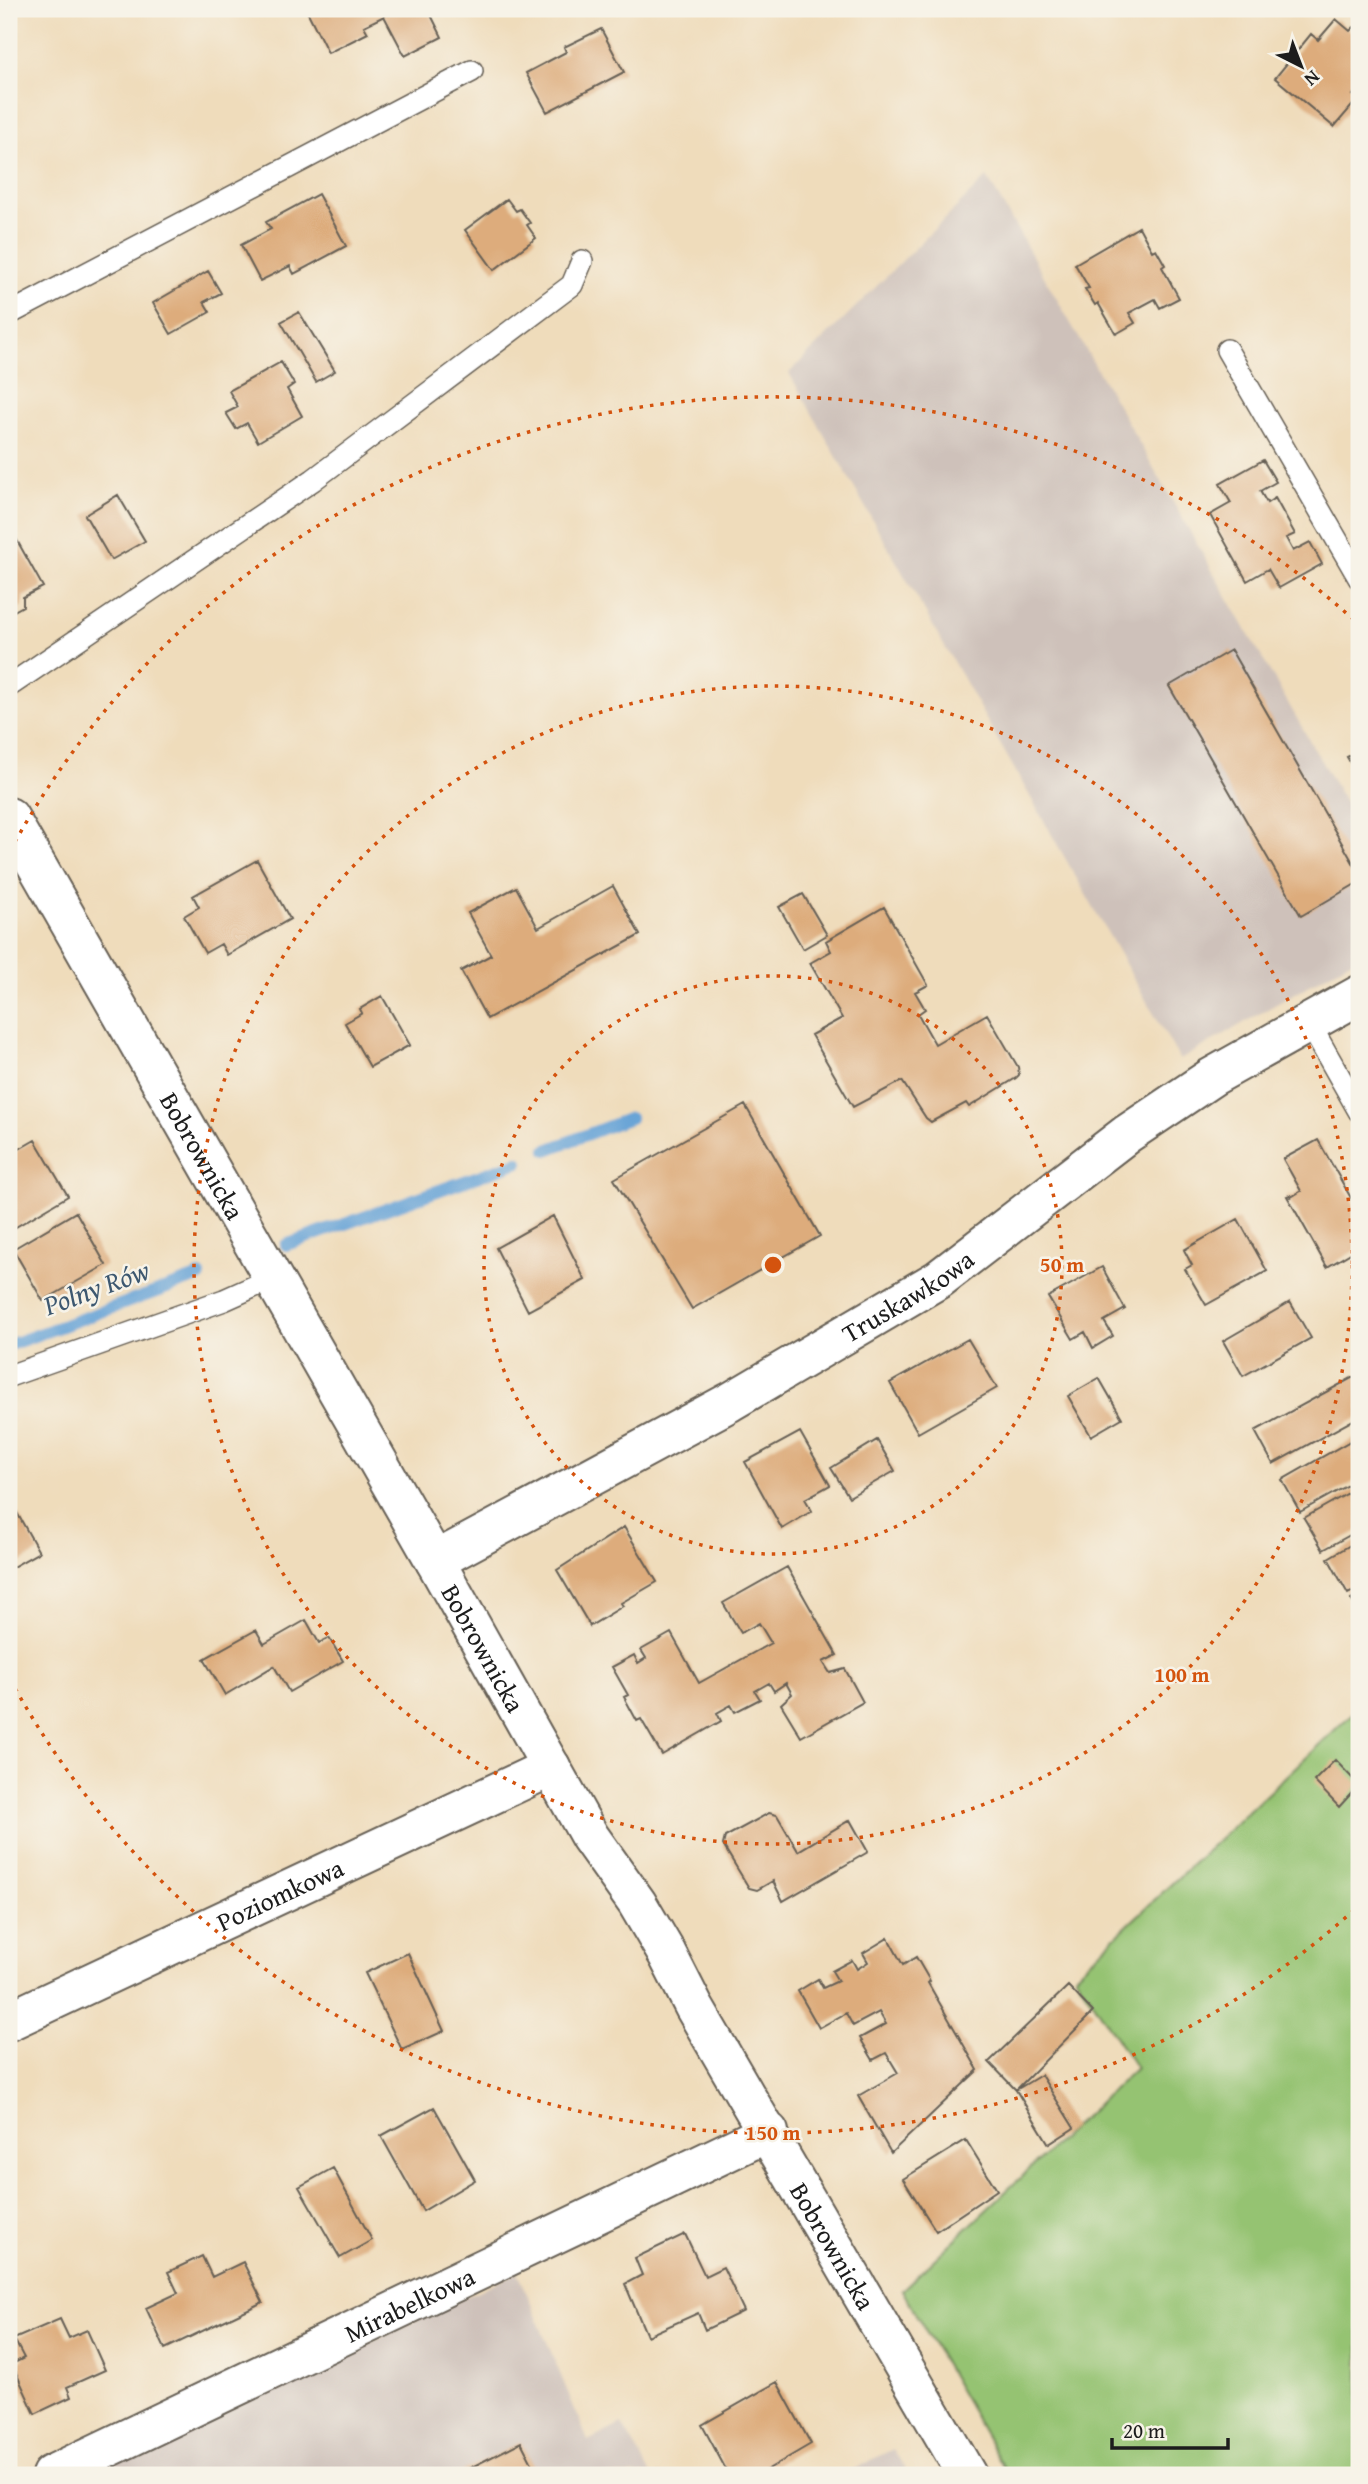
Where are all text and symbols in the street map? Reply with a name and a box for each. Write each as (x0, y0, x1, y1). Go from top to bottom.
north arrow (1266, 32, 1336, 102)
text: N (1298, 64, 1326, 93)
street label: Bobrownicka (151, 1084, 255, 1227)
street label: Truskawkowa (834, 1239, 982, 1352)
water label: Polny Rów (36, 1249, 155, 1325)
text: 50 m (1040, 1249, 1084, 1280)
centre of rings (761, 1253, 785, 1277)
street label: Bobrownicka (432, 1577, 536, 1720)
text: 100 m (1154, 1659, 1210, 1690)
street label: Poziomkowa (210, 1847, 350, 1941)
text: 150 m (745, 2117, 801, 2148)
street label: Bobrownicka (781, 2175, 886, 2317)
street label: Mirabelkowa (338, 2256, 482, 2352)
scale bar (1112, 2407, 1228, 2451)
text: 20 m (1123, 2415, 1165, 2446)

